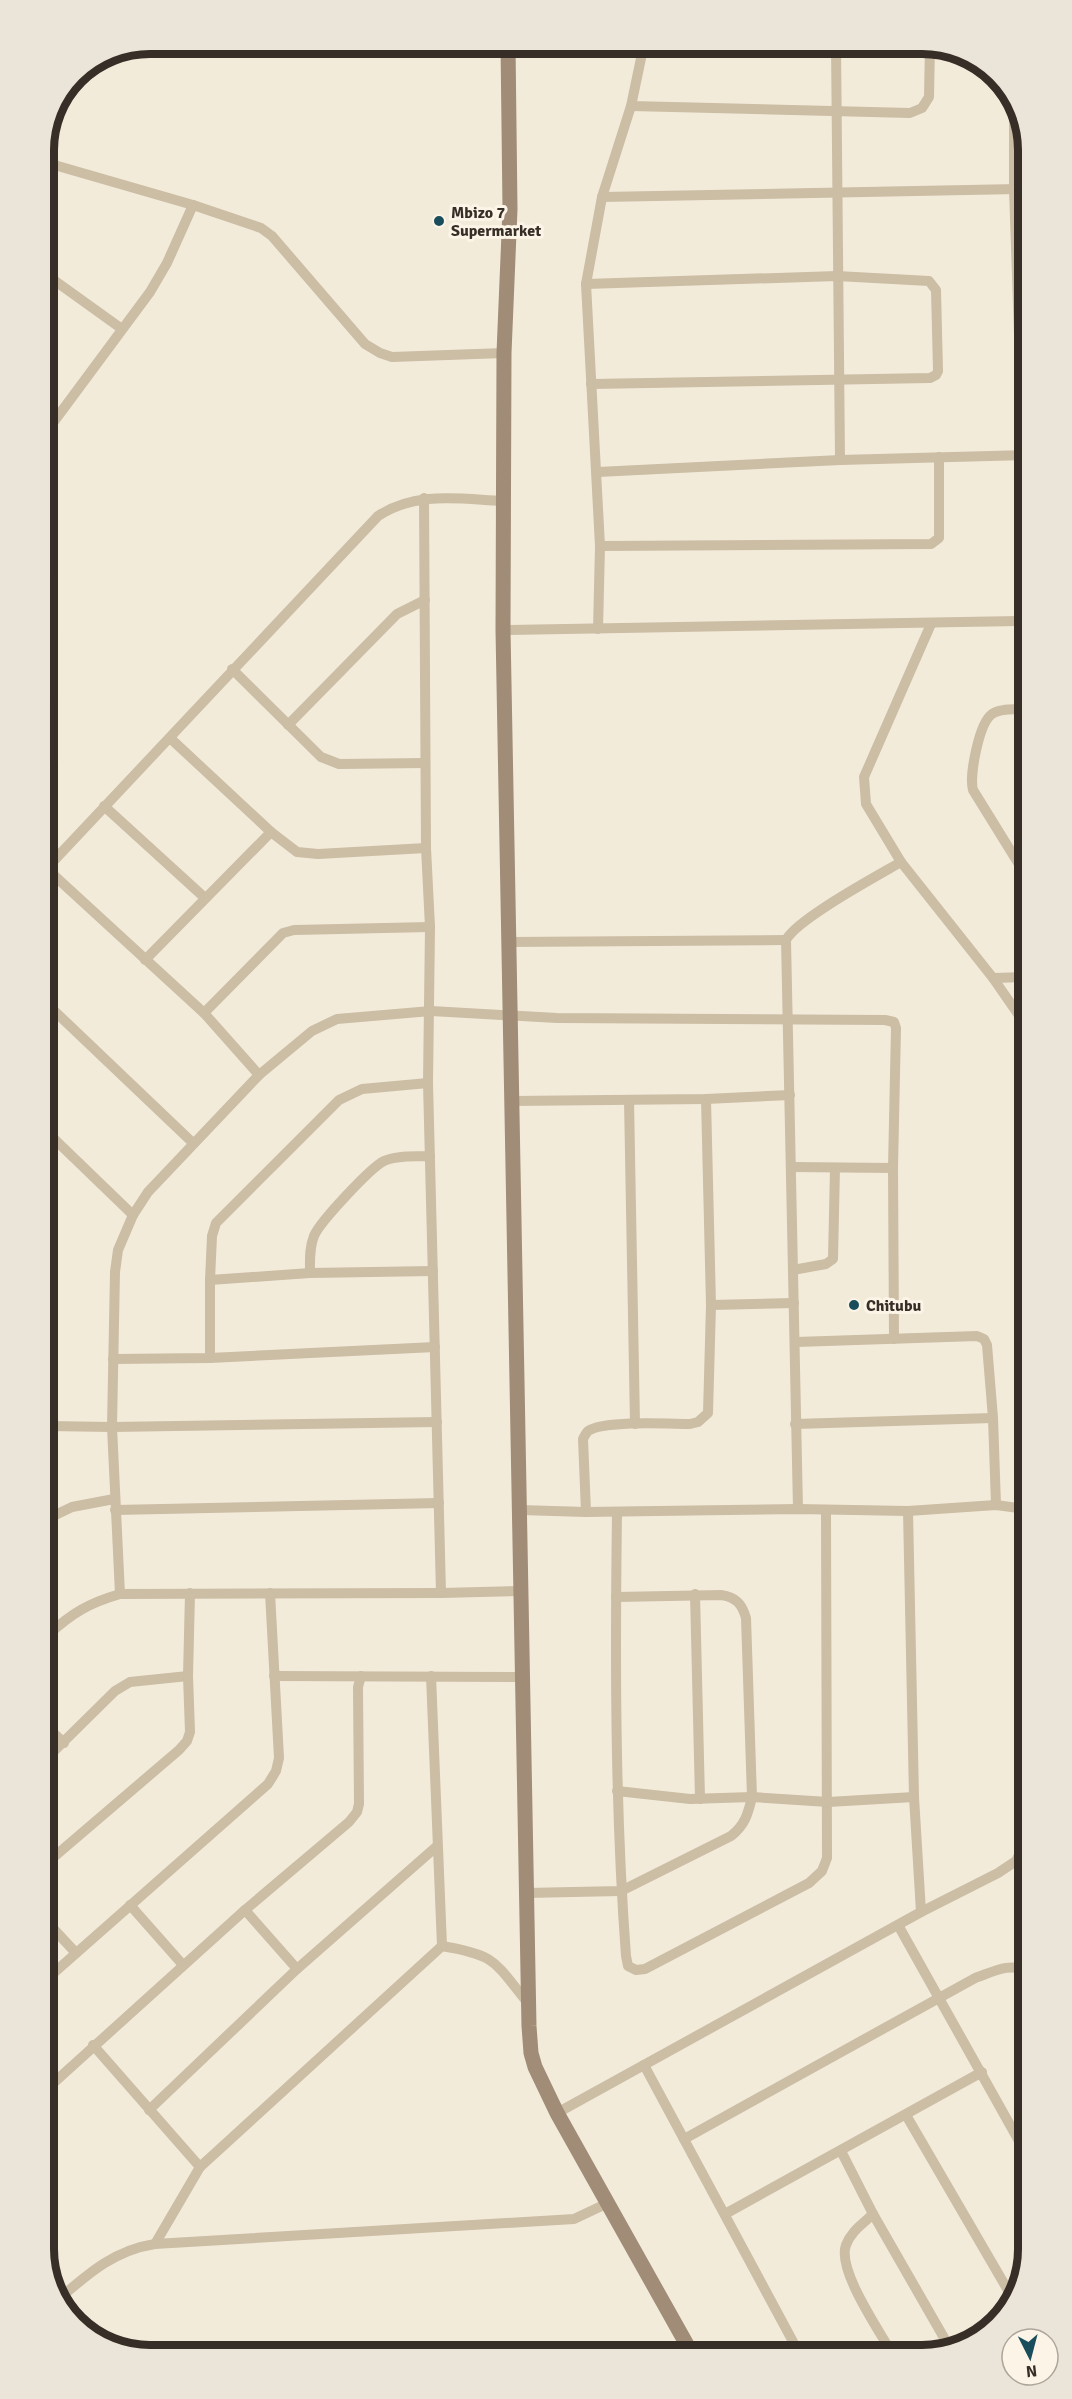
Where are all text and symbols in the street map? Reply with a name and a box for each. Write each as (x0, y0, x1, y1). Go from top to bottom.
place label: Mbizo 7 Supermarket (451, 203, 541, 241)
marker: Mbizo 7 Supermarket (432, 214, 446, 228)
place label: Chitubu (866, 1296, 921, 1316)
marker: Chitubu (847, 1298, 861, 1312)
north arrow (1000, 2327, 1060, 2387)
text: N (1025, 2360, 1038, 2381)

